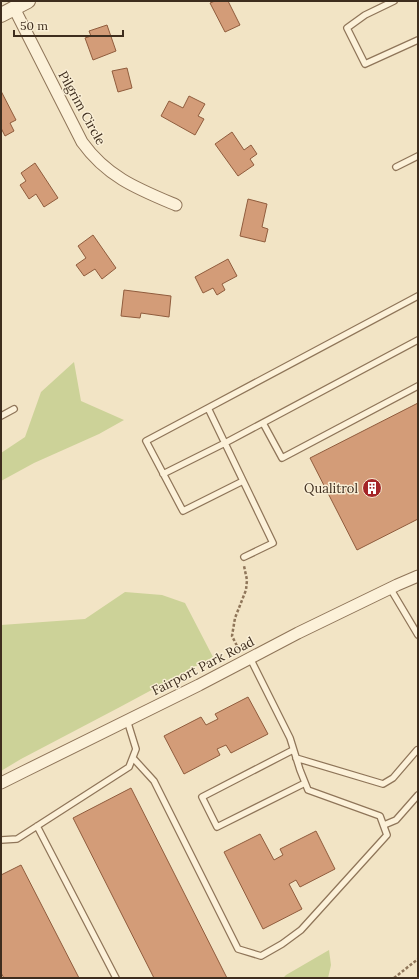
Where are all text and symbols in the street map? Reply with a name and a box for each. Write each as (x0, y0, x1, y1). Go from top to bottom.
scale bar (14, 12, 123, 38)
text: 50 m (20, 18, 48, 33)
street label: Pilgrim Circle (55, 68, 109, 148)
building icon: Qualitrol (361, 477, 383, 499)
place label: Qualitrol (304, 480, 358, 497)
street label: Fairport Park Road (149, 633, 257, 699)

